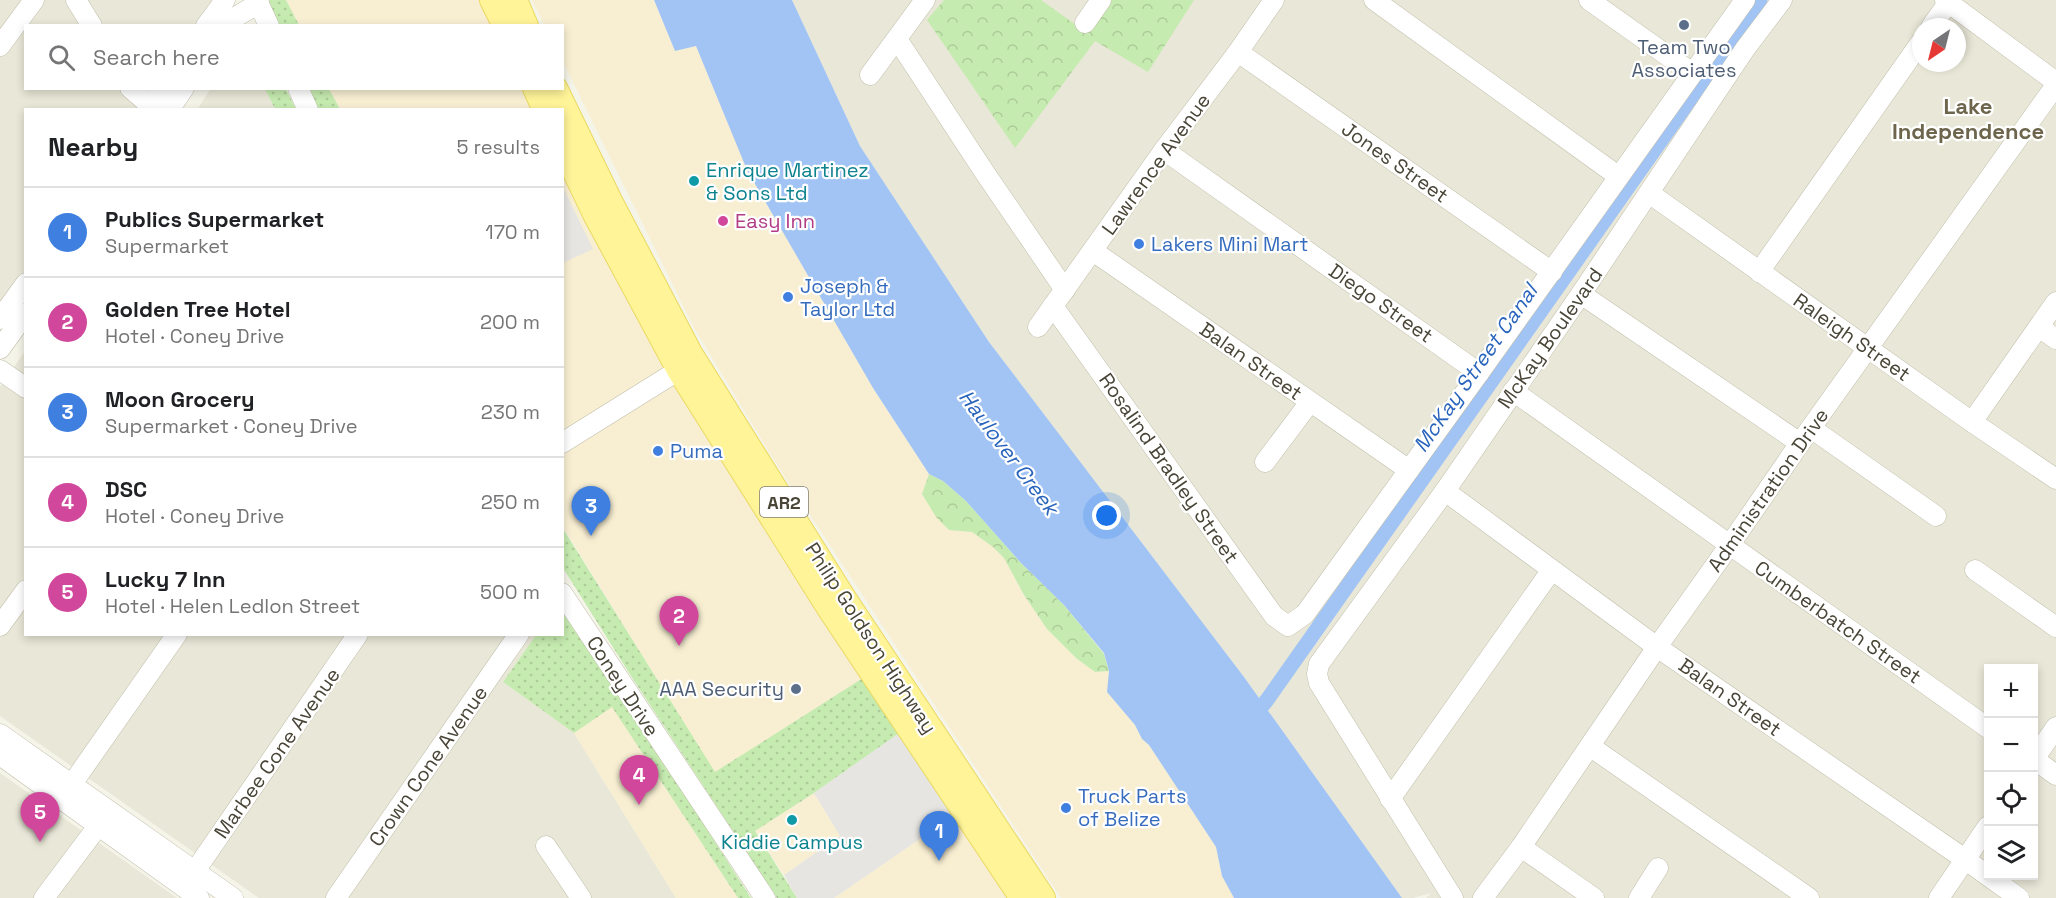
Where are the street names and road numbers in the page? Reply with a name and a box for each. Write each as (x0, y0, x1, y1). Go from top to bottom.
street label: Lawrence Avenue (1096, 88, 1216, 240)
street label: Jones Street (1337, 116, 1453, 208)
street label: Diego Street (1324, 258, 1438, 348)
street label: McKay Boulevard (1492, 262, 1608, 414)
street label: Raleigh Street (1788, 287, 1916, 387)
street label: Balan Street (1195, 316, 1307, 406)
street label: Rosalind Bradley Street (1093, 368, 1245, 568)
street label: Administration Drive (1702, 403, 1834, 577)
road number: AR2 (760, 487, 808, 517)
street label: Philip Goldson Highway (799, 537, 943, 739)
street label: Cumberbatch Street (1750, 555, 1926, 689)
street label: Coney Drive (581, 631, 665, 741)
street label: Balan Street (1674, 652, 1786, 742)
street label: Marbee Cone Avenue (208, 662, 346, 844)
street label: Crown Cone Avenue (363, 681, 493, 851)

